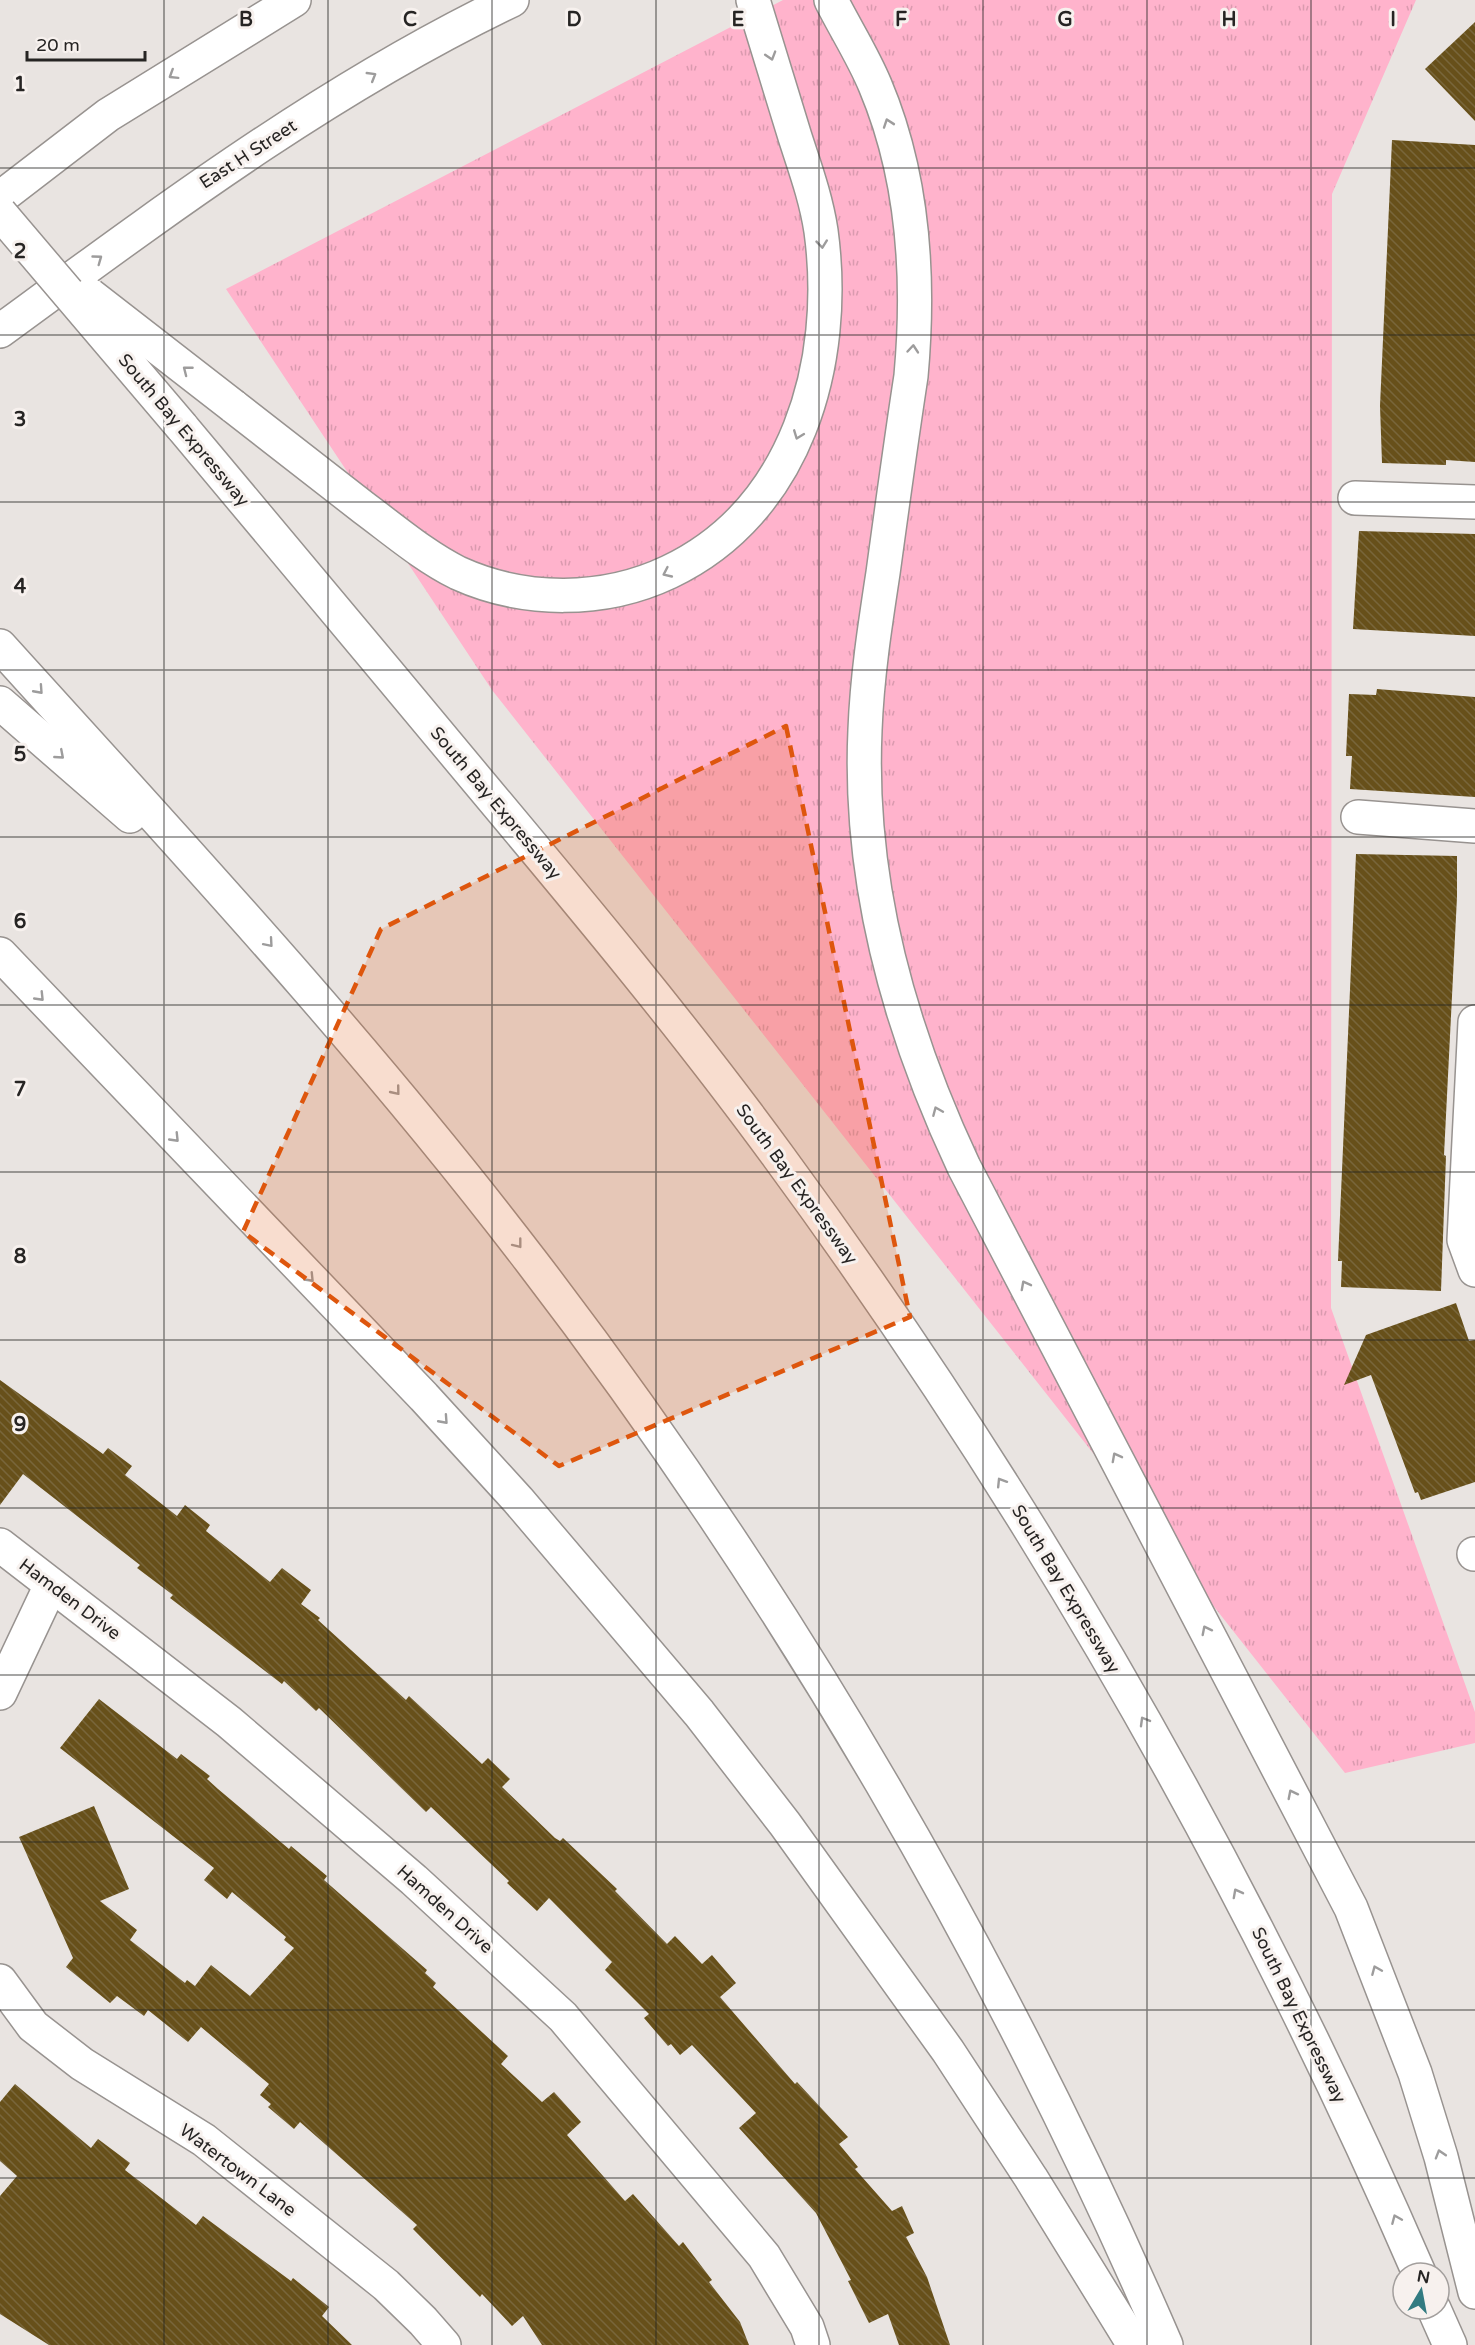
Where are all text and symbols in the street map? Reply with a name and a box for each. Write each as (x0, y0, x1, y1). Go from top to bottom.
text: B (239, 8, 253, 32)
text: C (403, 8, 417, 32)
text: D (566, 8, 582, 32)
text: E (732, 8, 745, 32)
text: F (895, 8, 907, 32)
text: G (1057, 8, 1073, 32)
text: H (1221, 8, 1237, 32)
text: I (1390, 8, 1396, 32)
scale bar (27, 24, 146, 62)
text: 20 m (36, 34, 80, 56)
one-way arrow (763, 50, 776, 61)
one-way arrow (169, 68, 179, 80)
one-way arrow (366, 71, 376, 83)
text: 1 (14, 73, 26, 97)
street label: East H Street (195, 114, 301, 194)
one-way arrow (883, 118, 896, 129)
one-way arrow (815, 239, 828, 248)
text: 2 (14, 240, 26, 264)
one-way arrow (91, 255, 102, 266)
one-way arrow (906, 345, 919, 354)
street label: South Bay Expressway (114, 349, 255, 511)
one-way arrow (183, 367, 194, 378)
text: 3 (14, 408, 26, 432)
one-way arrow (792, 429, 805, 440)
one-way arrow (662, 565, 673, 577)
text: 4 (14, 575, 27, 599)
one-way arrow (32, 683, 43, 693)
street label: South Bay Expressway (426, 722, 567, 884)
text: 5 (14, 743, 26, 767)
one-way arrow (53, 748, 64, 759)
text: 6 (14, 910, 26, 934)
one-way arrow (262, 936, 273, 947)
one-way arrow (33, 989, 44, 1000)
text: 7 (14, 1078, 26, 1102)
one-way arrow (388, 1084, 399, 1095)
street label: South Bay Expressway (731, 1100, 863, 1269)
one-way arrow (933, 1106, 945, 1117)
one-way arrow (168, 1130, 179, 1141)
one-way arrow (510, 1237, 521, 1248)
text: 8 (14, 1245, 26, 1269)
one-way arrow (303, 1272, 314, 1282)
one-way arrow (1021, 1280, 1033, 1291)
text: 9 (14, 1413, 26, 1437)
one-way arrow (437, 1413, 448, 1424)
one-way arrow (1112, 1452, 1124, 1463)
one-way arrow (996, 1478, 1008, 1488)
street label: South Bay Expressway (1007, 1501, 1125, 1678)
street label: Hamden Drive (15, 1554, 125, 1644)
one-way arrow (1202, 1626, 1213, 1637)
one-way arrow (1140, 1717, 1151, 1727)
one-way arrow (1287, 1790, 1299, 1801)
street label: Hamden Drive (392, 1860, 498, 1958)
one-way arrow (1233, 1888, 1245, 1899)
street label: South Bay Expressway (1247, 1924, 1351, 2107)
one-way arrow (1371, 1965, 1383, 1976)
street label: Watertown Lane (175, 2119, 301, 2221)
one-way arrow (1435, 2149, 1447, 2160)
one-way arrow (1391, 2215, 1403, 2226)
north arrow (1391, 2261, 1451, 2321)
text: N (1415, 2266, 1431, 2288)

